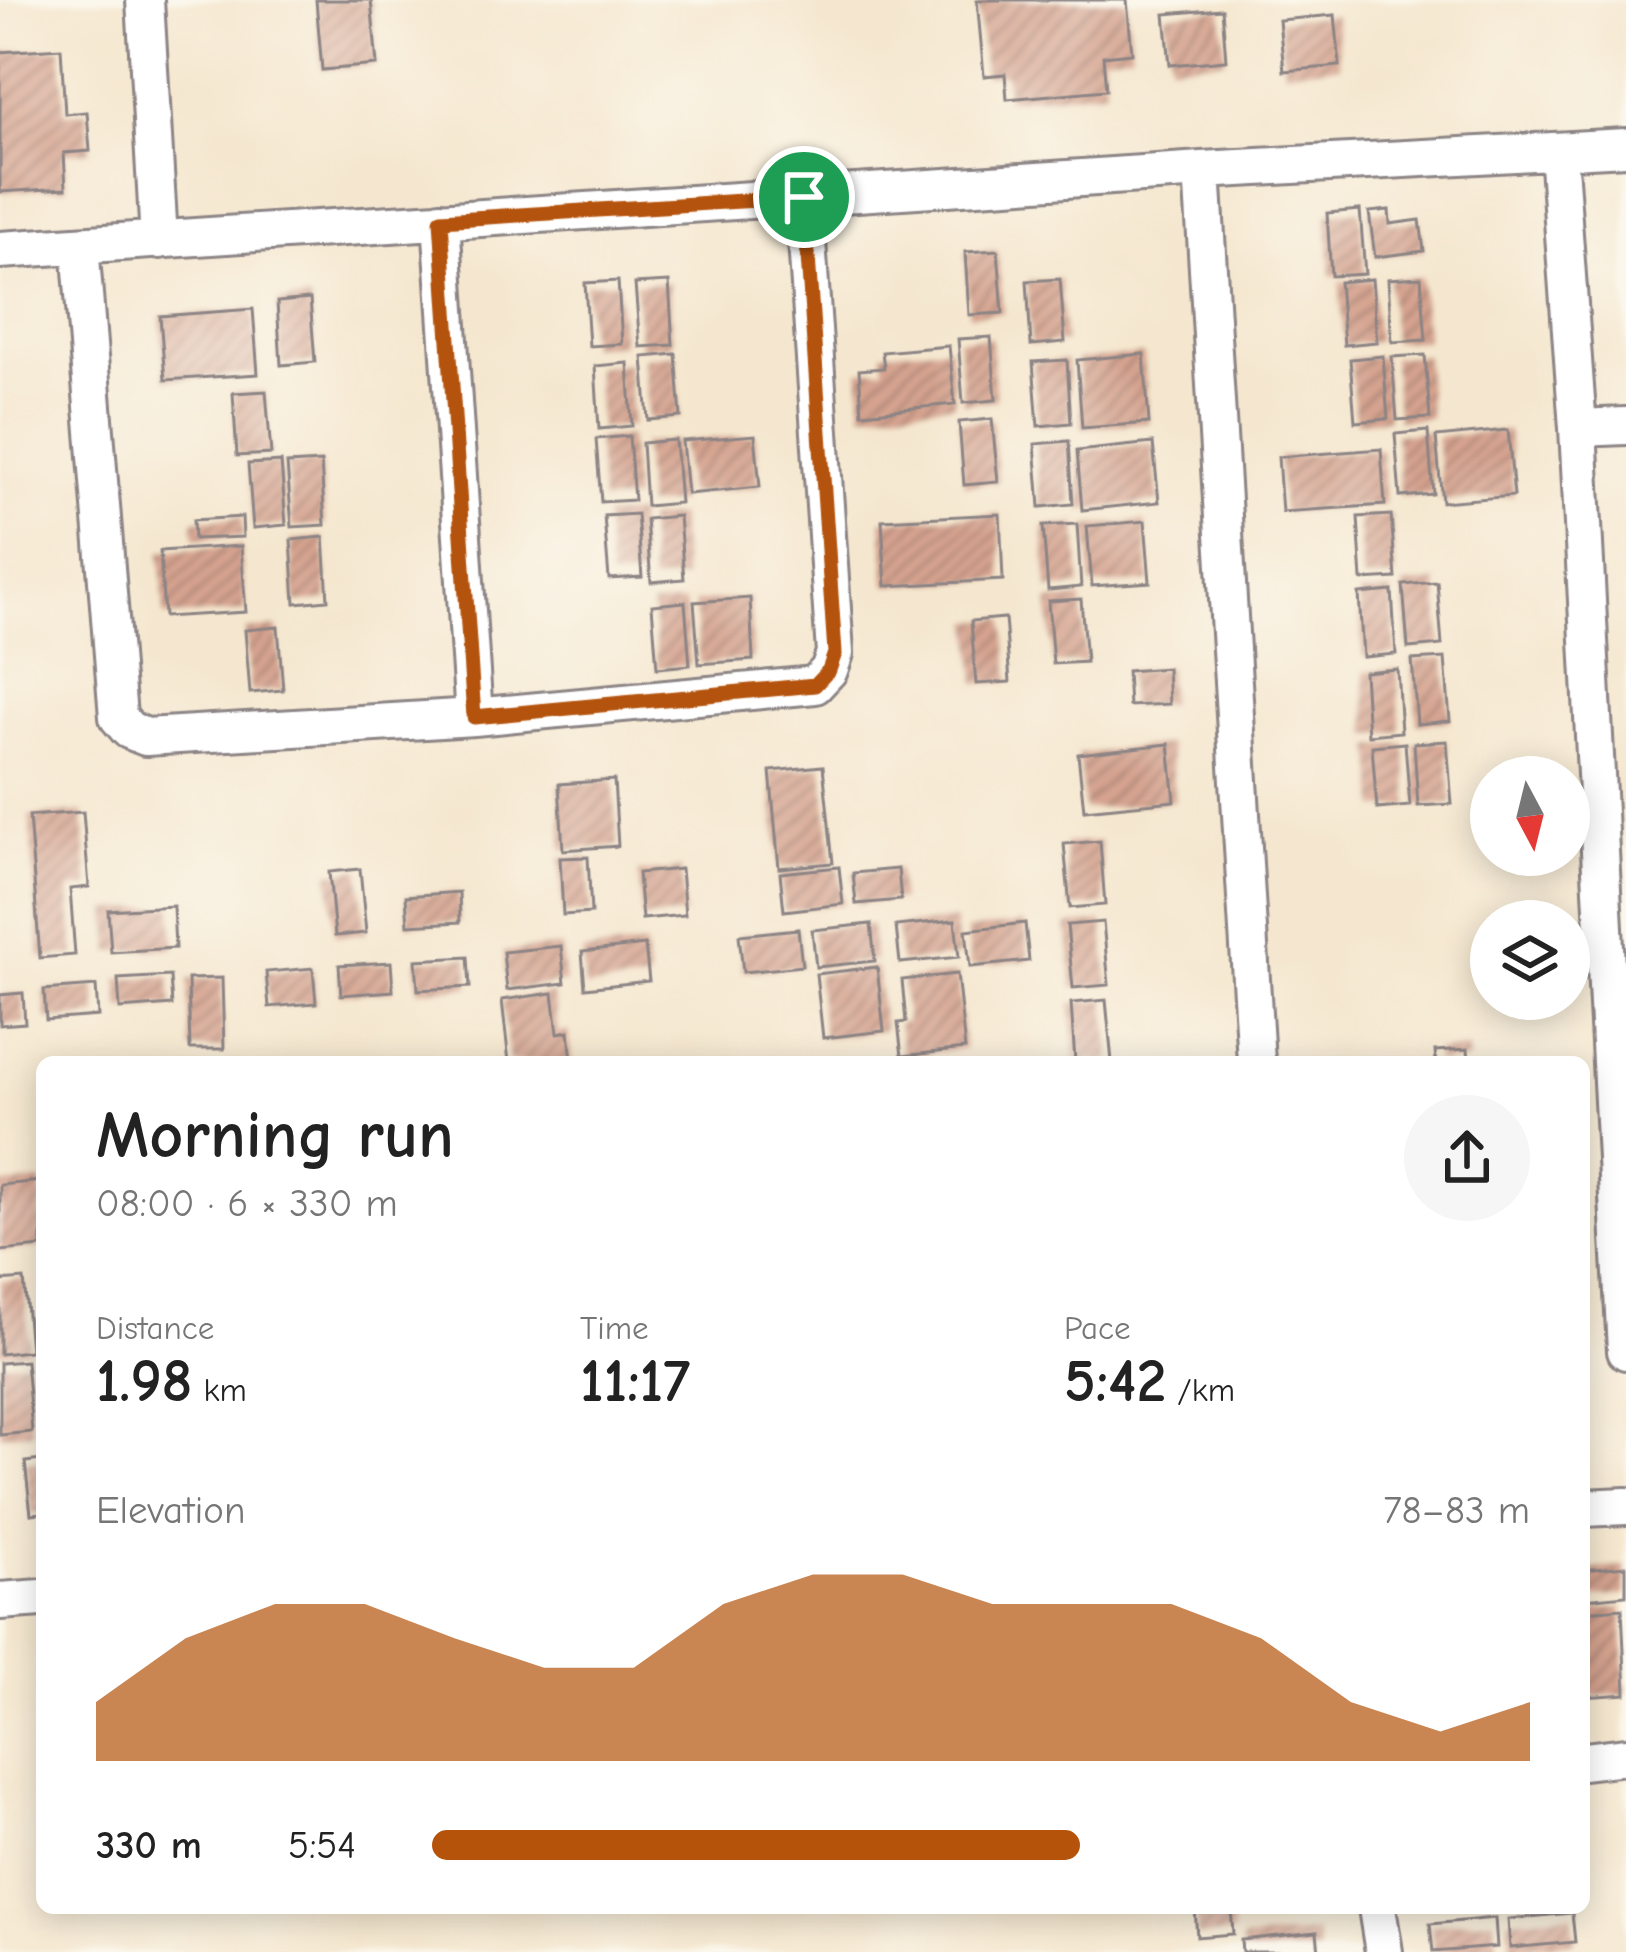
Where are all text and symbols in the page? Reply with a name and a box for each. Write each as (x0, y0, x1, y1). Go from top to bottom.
pin (753, 146, 855, 248)
icon: arrive (771, 164, 837, 230)
north arrow (1470, 756, 1590, 876)
map controls (1470, 756, 1590, 1020)
button: layers (1470, 900, 1590, 1020)
button: share (1404, 1095, 1530, 1221)
text: Morning run (96, 1098, 454, 1174)
text: 08:00 · 6 × 330 m (96, 1181, 398, 1226)
text: Distance (96, 1309, 214, 1347)
text: Time (580, 1309, 649, 1347)
text: Pace (1064, 1309, 1131, 1347)
text: 1.98 (96, 1347, 193, 1416)
text: 11:17 (580, 1347, 690, 1416)
text: 5:42 (1064, 1347, 1166, 1416)
text: km (193, 1371, 247, 1409)
text: /km (1166, 1371, 1235, 1409)
text: Elevation (96, 1488, 245, 1533)
text: 78–83 m (1383, 1488, 1530, 1533)
text: 330 m (96, 1823, 202, 1868)
text: 5:54 (288, 1823, 356, 1868)

